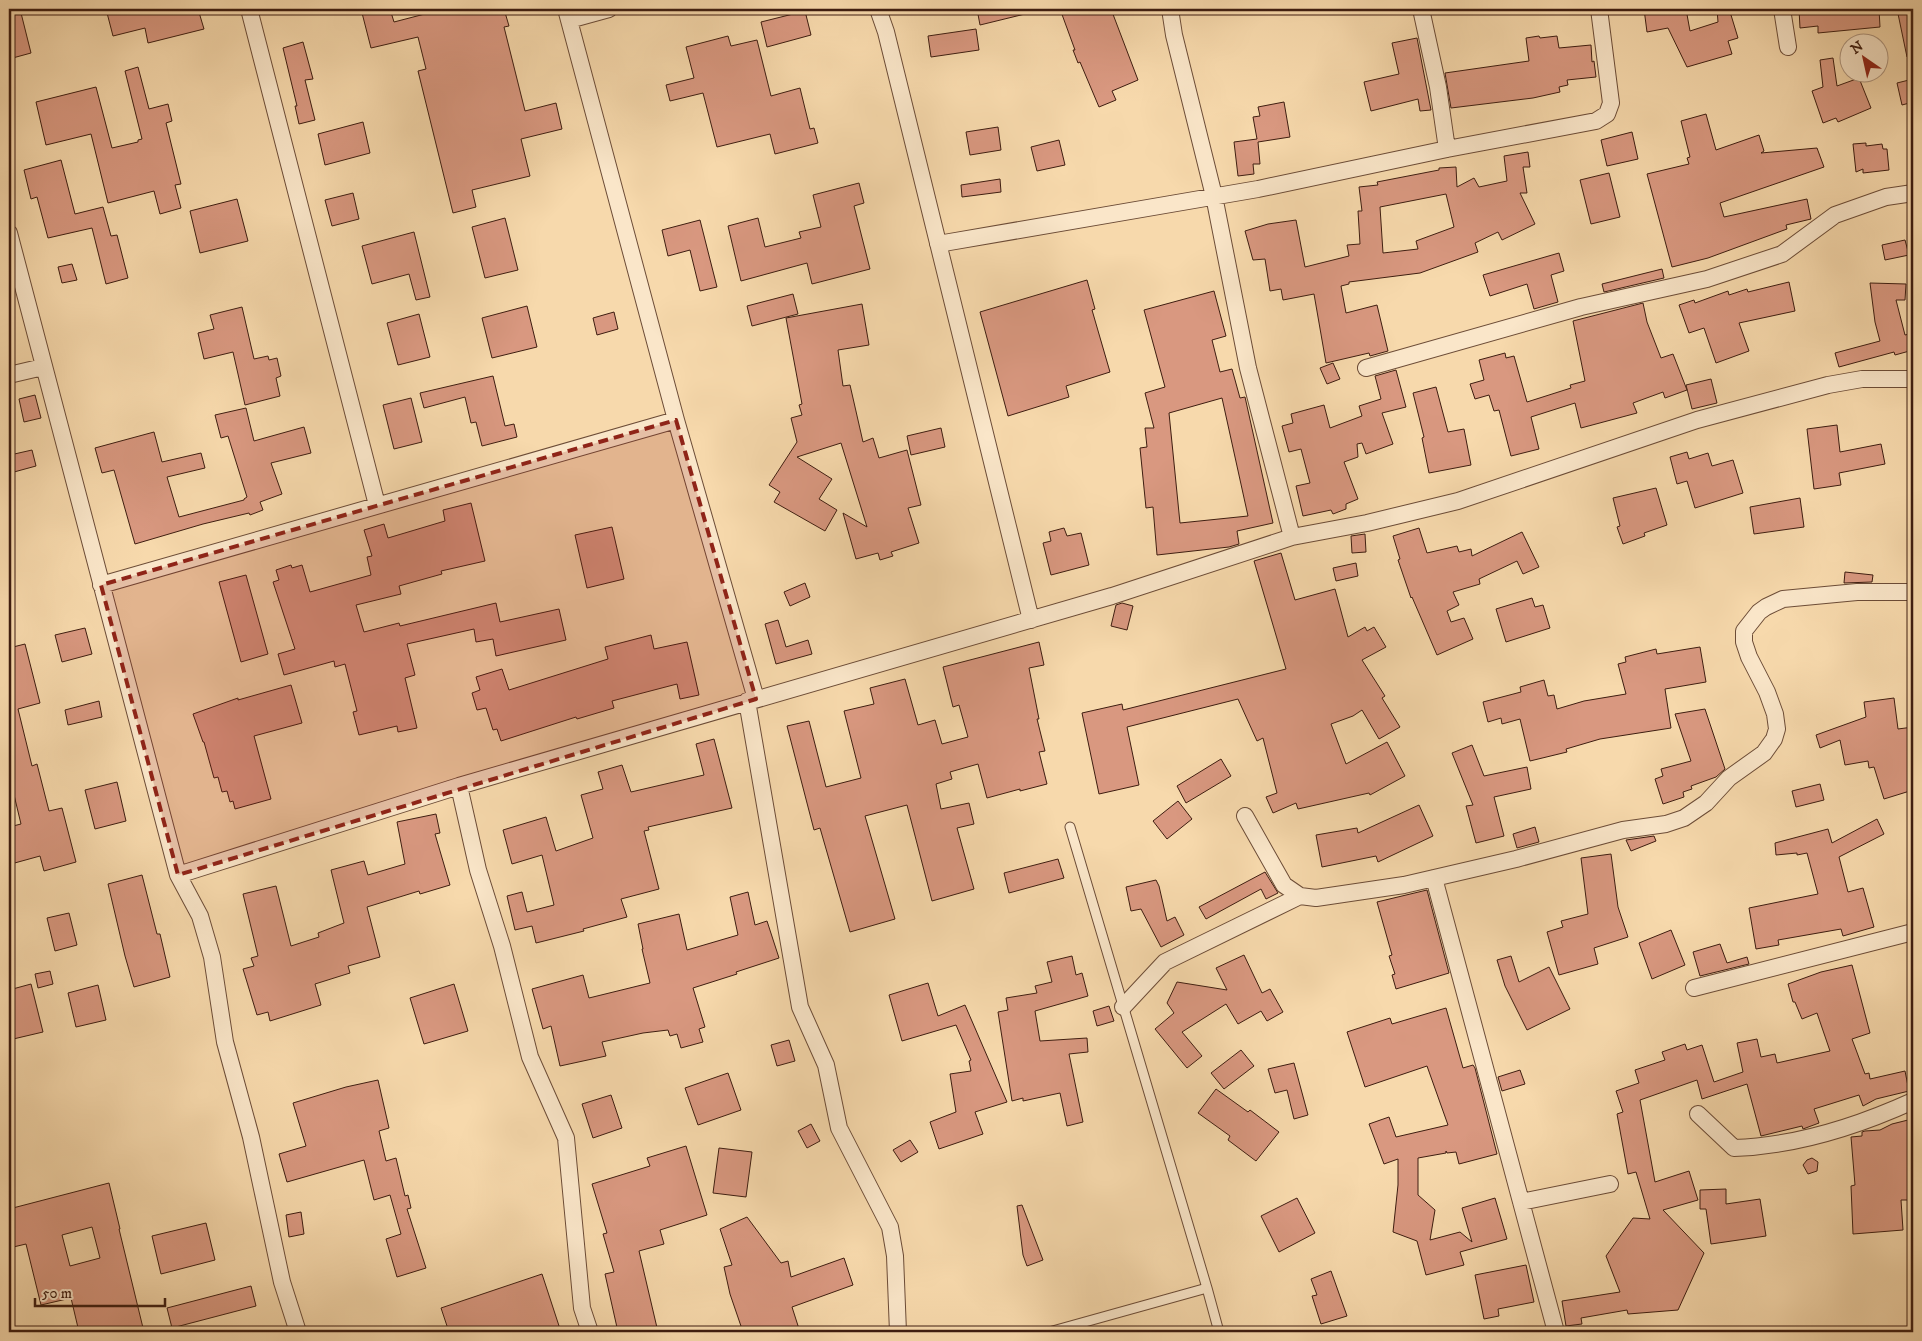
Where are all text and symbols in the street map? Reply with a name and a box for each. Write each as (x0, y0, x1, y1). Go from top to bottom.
north arrow (1840, 32, 1890, 82)
text: N (1847, 37, 1868, 59)
scale bar (35, 1276, 165, 1308)
text: 50 m (42, 1284, 72, 1303)

